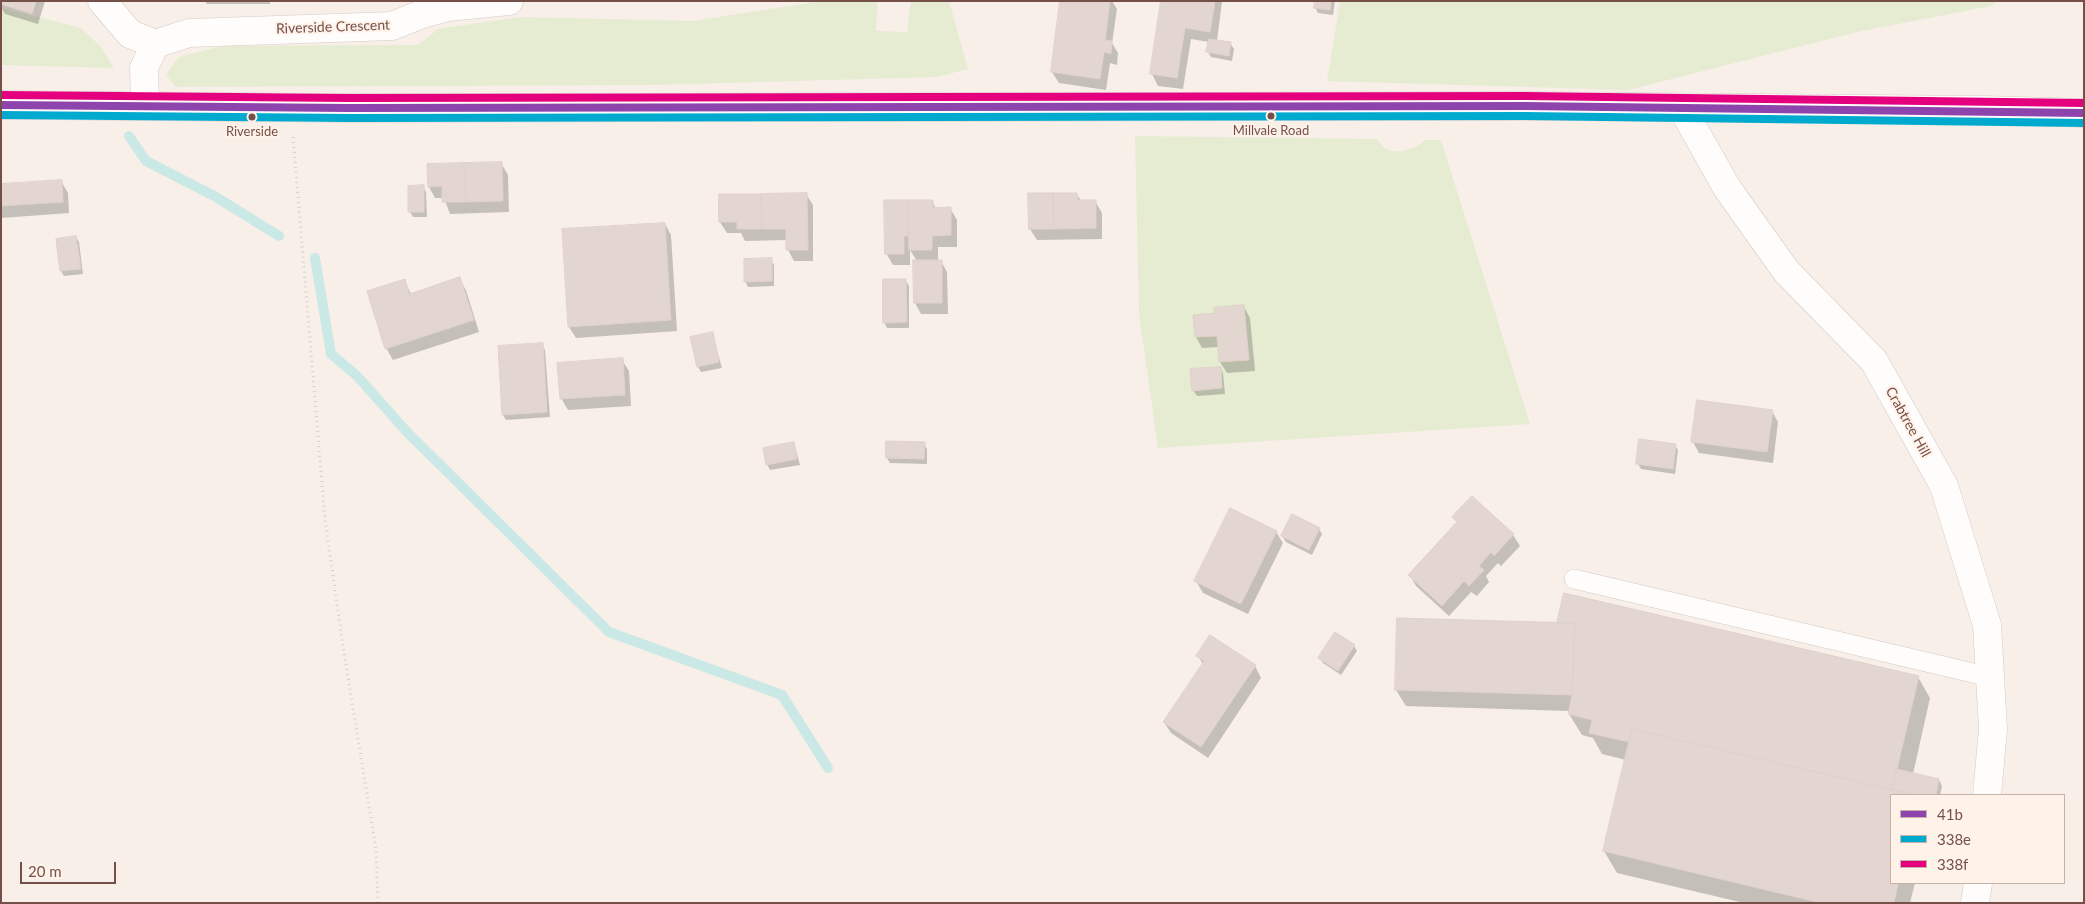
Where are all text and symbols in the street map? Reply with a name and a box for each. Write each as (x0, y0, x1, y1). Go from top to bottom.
street label: Riverside Crescent (276, 17, 390, 37)
marker: Millvale Road (1266, 111, 1276, 121)
marker: Riverside (247, 112, 257, 122)
place label: Millvale Road (1233, 123, 1309, 139)
place label: Riverside (226, 124, 278, 140)
street label: Crabtree Hill (1882, 384, 1934, 460)
legend (1890, 794, 2065, 884)
text: 41b (1937, 805, 1963, 823)
text: 338e (1937, 830, 1971, 848)
scale bar (22, 852, 119, 884)
text: 338f (1937, 855, 1968, 873)
text: 20 m (28, 862, 62, 880)

